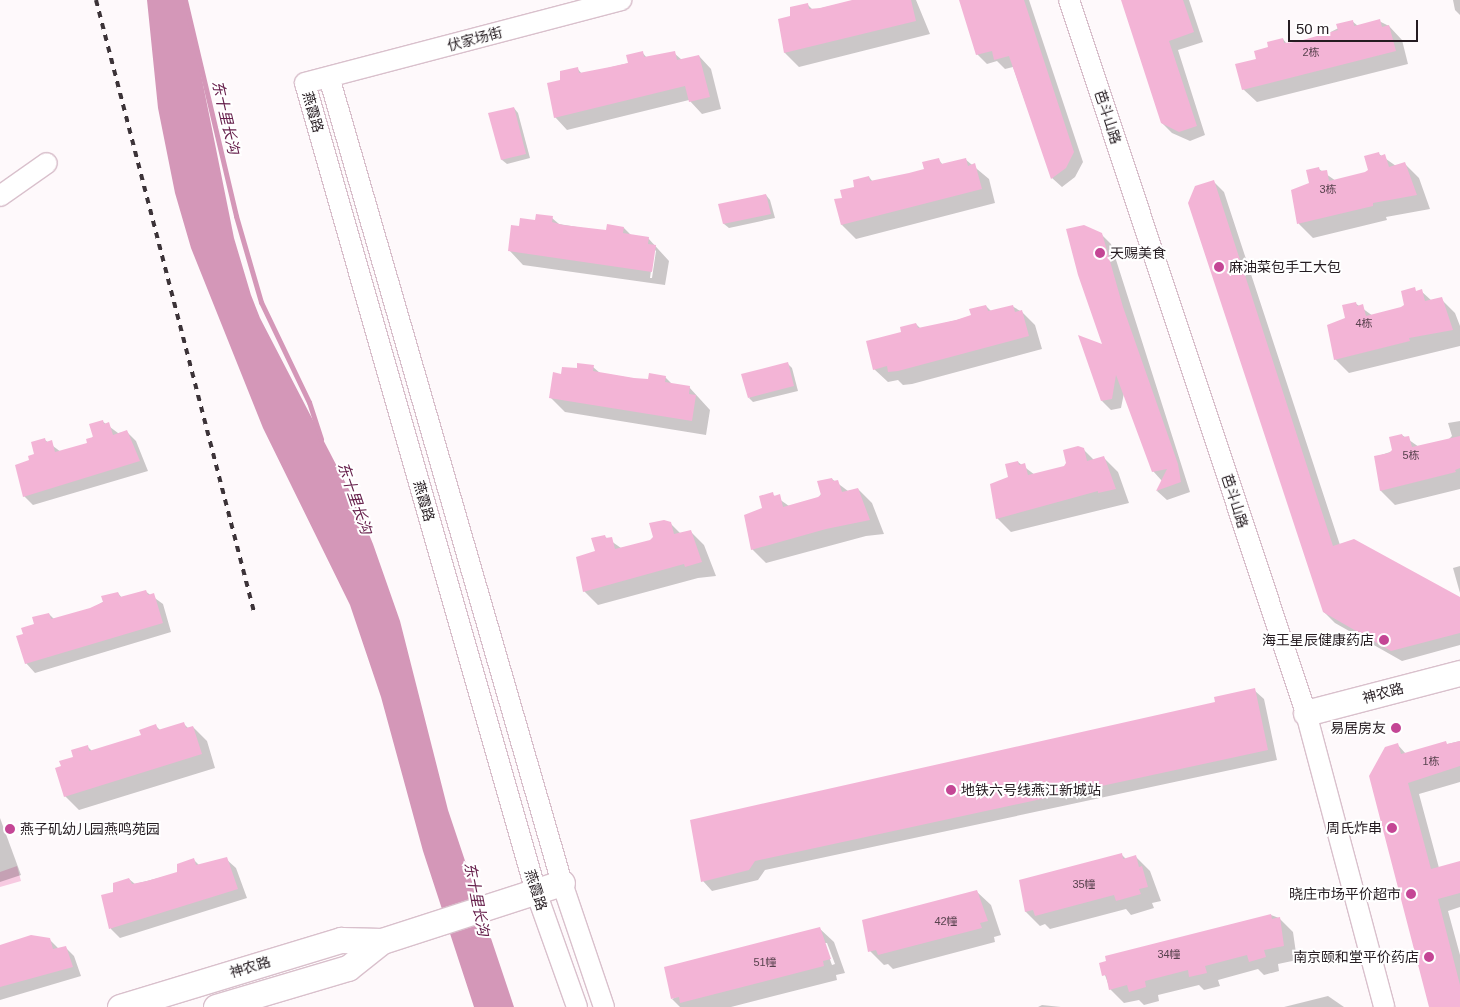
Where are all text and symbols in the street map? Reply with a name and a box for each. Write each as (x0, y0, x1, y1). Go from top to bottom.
scale bar (1290, 10, 1420, 42)
text: 50 m (1296, 20, 1329, 37)
street label: 伏家场街 (446, 24, 504, 54)
house number: 2栋 (1302, 45, 1320, 59)
water label: 东十里长沟 (209, 78, 243, 156)
street label: 芭斗山路 (1091, 88, 1125, 146)
street label: 燕霞路 (299, 89, 327, 135)
house number: 3栋 (1319, 182, 1337, 196)
place label: 天赐美食 (1110, 245, 1166, 261)
marker: 天赐美食 (1094, 247, 1106, 259)
place label: 麻油菜包手工大包 (1229, 259, 1341, 275)
marker: 麻油菜包手工大包 (1213, 261, 1225, 273)
house number: 4栋 (1355, 316, 1373, 330)
house number: 5栋 (1402, 448, 1420, 462)
water label: 东十里长沟 (334, 460, 376, 536)
street label: 芭斗山路 (1218, 472, 1252, 530)
street label: 燕霞路 (410, 478, 438, 524)
place label: 海王星辰健康药店 (1262, 632, 1374, 648)
marker: 海王星辰健康药店 (1378, 634, 1390, 646)
street label: 神农路 (1361, 679, 1405, 707)
place label: 易居房友 (1330, 720, 1386, 736)
marker: 易居房友 (1390, 722, 1402, 734)
house number: 1栋 (1422, 754, 1440, 768)
place label: 地铁六号线燕江新城站 (961, 782, 1101, 798)
marker: 地铁六号线燕江新城站 (945, 784, 957, 796)
place label: 周氏炸串 (1326, 820, 1382, 836)
place label: 燕子矶幼儿园燕鸣苑园 (20, 821, 160, 837)
marker: 周氏炸串 (1386, 822, 1398, 834)
marker: 燕子矶幼儿园燕鸣苑园 (4, 823, 16, 835)
water label: 东十里长沟 (461, 860, 493, 938)
street label: 燕霞路 (522, 867, 550, 913)
house number: 35幢 (1072, 877, 1096, 891)
place label: 晓庄市场平价超市 (1289, 886, 1401, 902)
marker: 晓庄市场平价超市 (1405, 888, 1417, 900)
house number: 42幢 (934, 914, 958, 928)
house number: 34幢 (1157, 947, 1181, 961)
place label: 南京颐和堂平价药店 (1293, 949, 1419, 965)
marker: 南京颐和堂平价药店 (1423, 951, 1435, 963)
street label: 神农路 (227, 953, 273, 981)
house number: 51幢 (753, 955, 777, 969)

